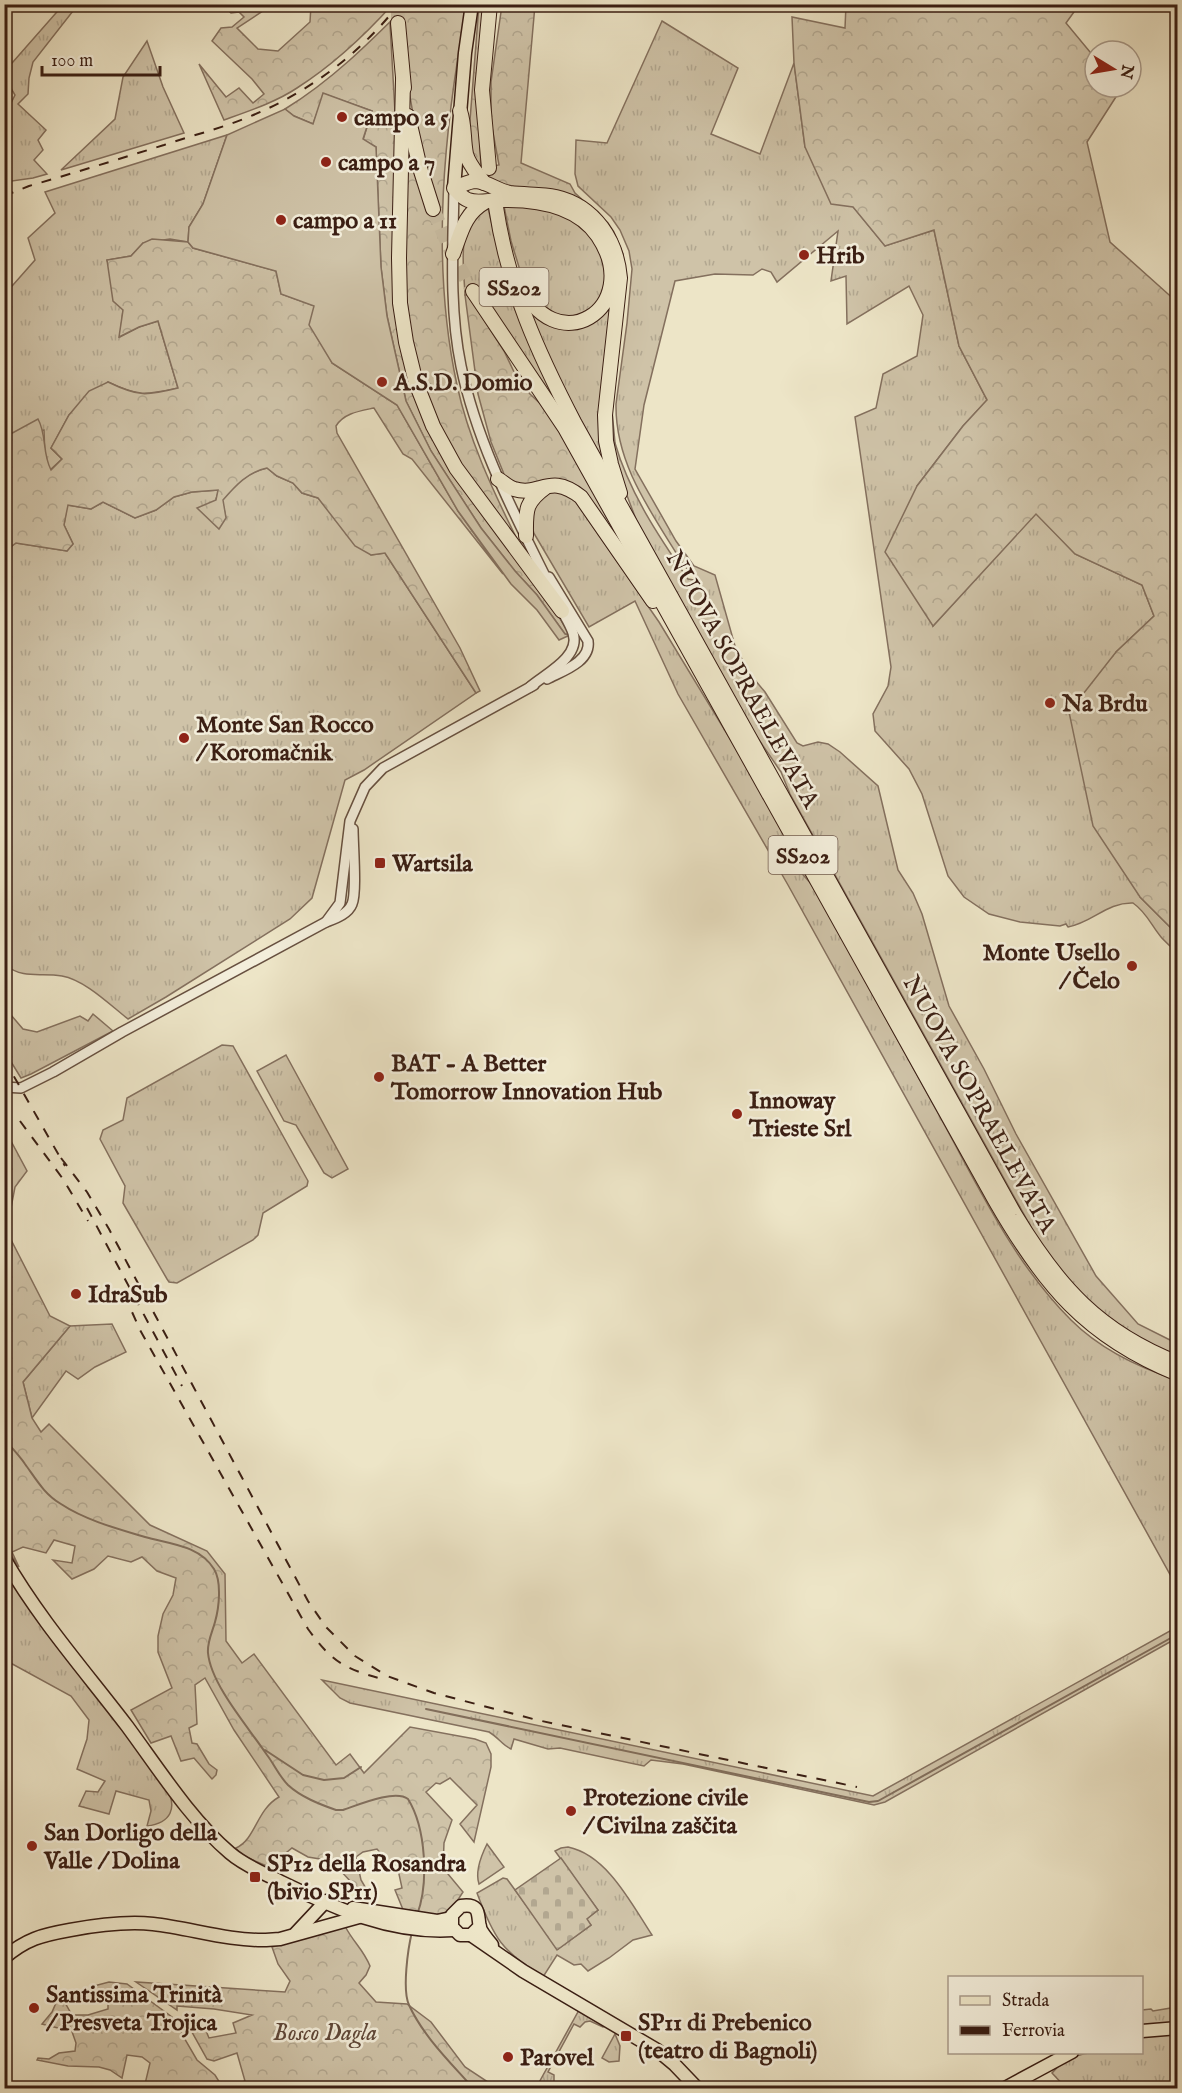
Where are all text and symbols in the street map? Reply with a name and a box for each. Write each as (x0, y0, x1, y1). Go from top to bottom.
scale bar (42, 39, 160, 77)
north arrow (1083, 39, 1143, 99)
text: 100 m (51, 50, 93, 73)
text: N (1115, 62, 1137, 80)
place label: campo a 5 (354, 103, 449, 134)
marker: campo a 5 (335, 110, 349, 124)
place label: campo a 7 (338, 148, 435, 179)
marker: campo a 7 (319, 155, 333, 169)
place label: campo a 11 (293, 206, 397, 237)
marker: campo a 11 (274, 213, 288, 227)
place label: Hrib (816, 241, 865, 272)
marker: Hrib (797, 248, 811, 262)
road number: SS202 (480, 268, 548, 306)
place label: A.S.D. Domio (393, 368, 533, 399)
marker: A.S.D. Domio (375, 375, 389, 389)
street label: NUOVA SOPRAELEVATA (658, 545, 826, 815)
place label: Na Brdu (1061, 689, 1148, 720)
marker: Na Brdu (1043, 696, 1057, 710)
place label: Monte San Rocco / Koromačnik (195, 710, 374, 769)
marker: Monte San Rocco / Koromačnik (177, 731, 191, 745)
road number: SS202 (768, 836, 838, 874)
place label: Wartsila (391, 849, 473, 880)
marker: Wartsila (373, 856, 387, 870)
place label: Monte Usello / Čelo (983, 938, 1120, 997)
marker: Monte Usello / Čelo (1125, 959, 1139, 973)
street label: NUOVA SOPRAELEVATA (895, 970, 1063, 1240)
place label: BAT - A Better Tomorrow Innovation Hub (390, 1049, 663, 1108)
marker: BAT - A Better Tomorrow Innovation Hub (372, 1070, 386, 1084)
place label: Innoway Trieste Srl (748, 1086, 852, 1145)
marker: Innoway Trieste Srl (730, 1107, 744, 1121)
place label: IdraSub (88, 1280, 168, 1311)
marker: IdraSub (69, 1287, 83, 1301)
place label: Protezione civile / Civilna zaščita (582, 1783, 748, 1842)
marker: Protezione civile / Civilna zaščita (564, 1804, 578, 1818)
place label: San Dorligo della Valle / Dolina (43, 1818, 218, 1877)
marker: San Dorligo della Valle / Dolina (25, 1839, 39, 1853)
place label: SP12 della Rosandra (bivio SP11) (267, 1849, 466, 1908)
marker: SP12 della Rosandra (bivio SP11) (248, 1870, 262, 1884)
legend (948, 1976, 1143, 2054)
place label: Santissima Trinità / Presveta Trojica (45, 1980, 223, 2039)
text: Strada (1002, 1990, 1049, 2013)
marker: Santissima Trinità / Presveta Trojica (27, 2001, 41, 2015)
place label: SP11 di Prebenico (teatro di Bagnoli) (638, 2008, 817, 2067)
park label: Bosco Dagla (273, 2018, 377, 2049)
text: Ferrovia (1002, 2020, 1065, 2043)
marker: SP11 di Prebenico (teatro di Bagnoli) (619, 2029, 633, 2043)
place label: Parovel (520, 2043, 594, 2074)
marker: Parovel (501, 2050, 515, 2064)

